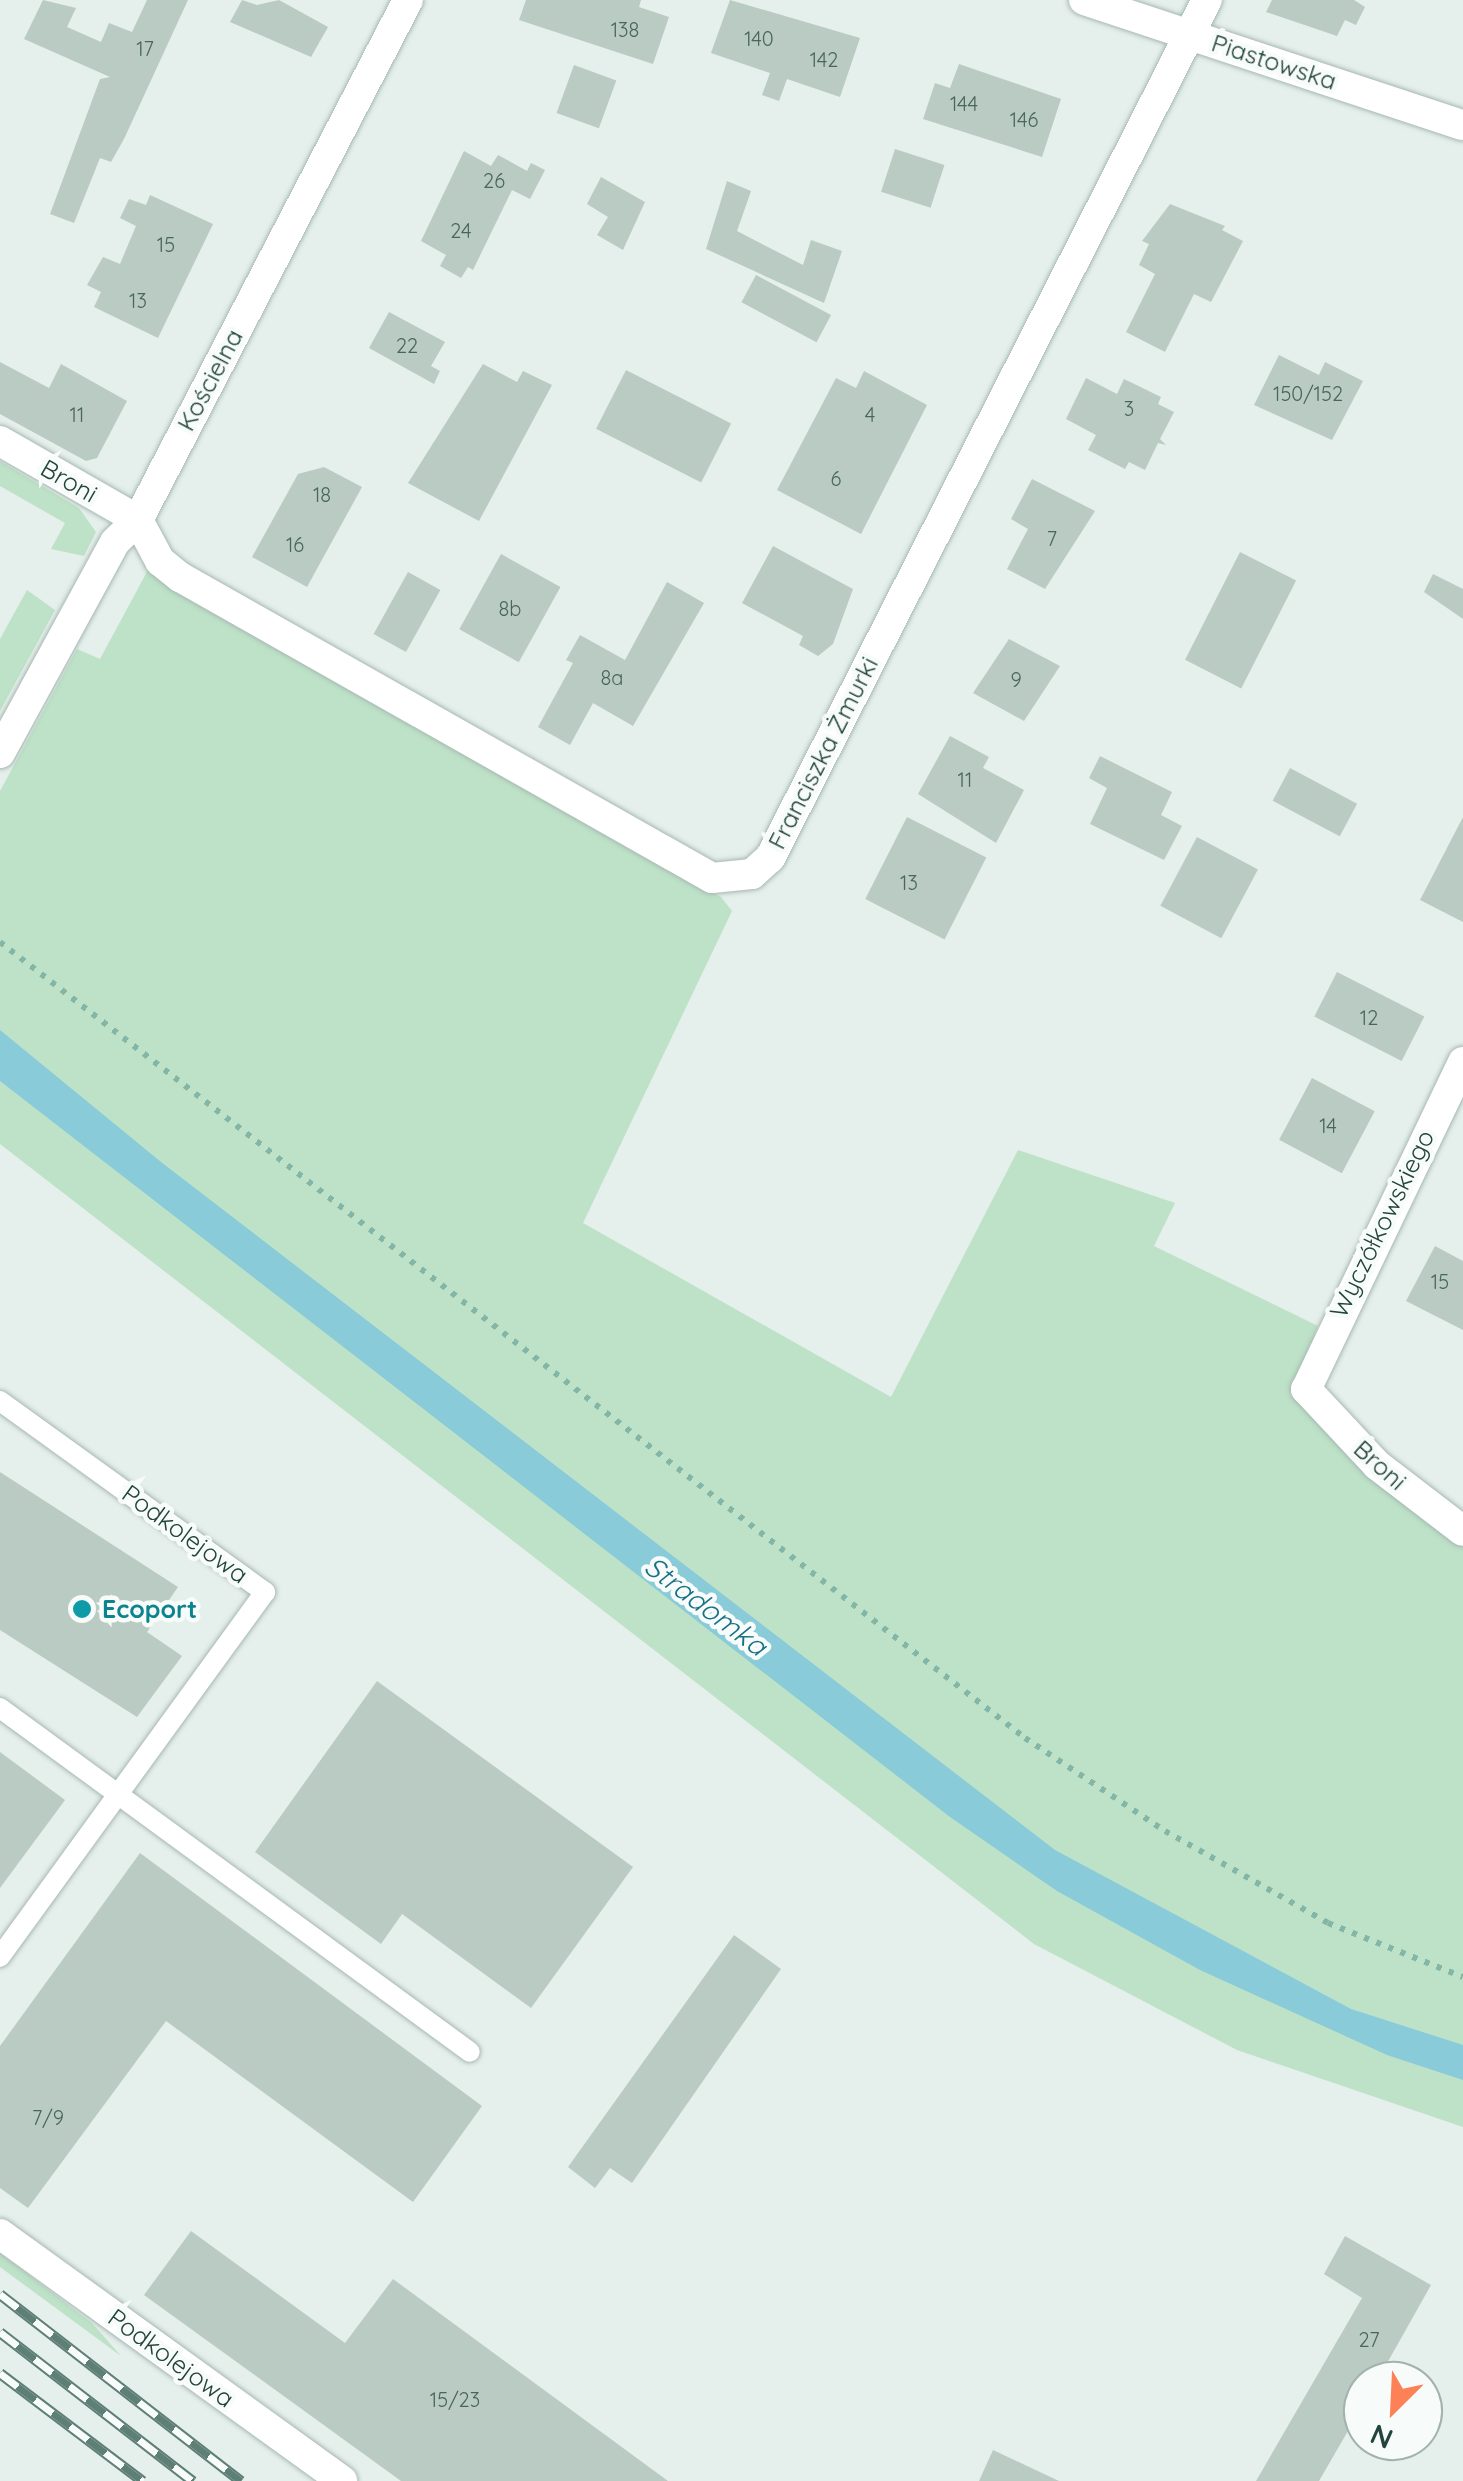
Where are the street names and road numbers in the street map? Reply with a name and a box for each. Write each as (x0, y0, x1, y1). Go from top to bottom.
street label: Piastowska (1208, 28, 1340, 96)
street label: Kościelna (171, 324, 249, 436)
street label: Broni (35, 453, 103, 509)
street label: Franciszka Żmurki (762, 652, 884, 854)
street label: Wyczółkowskiego (1324, 1125, 1440, 1323)
street label: Broni (1348, 1434, 1412, 1496)
street label: Podkolejowa (116, 1478, 254, 1590)
street label: Podkolejowa (102, 2302, 240, 2414)

